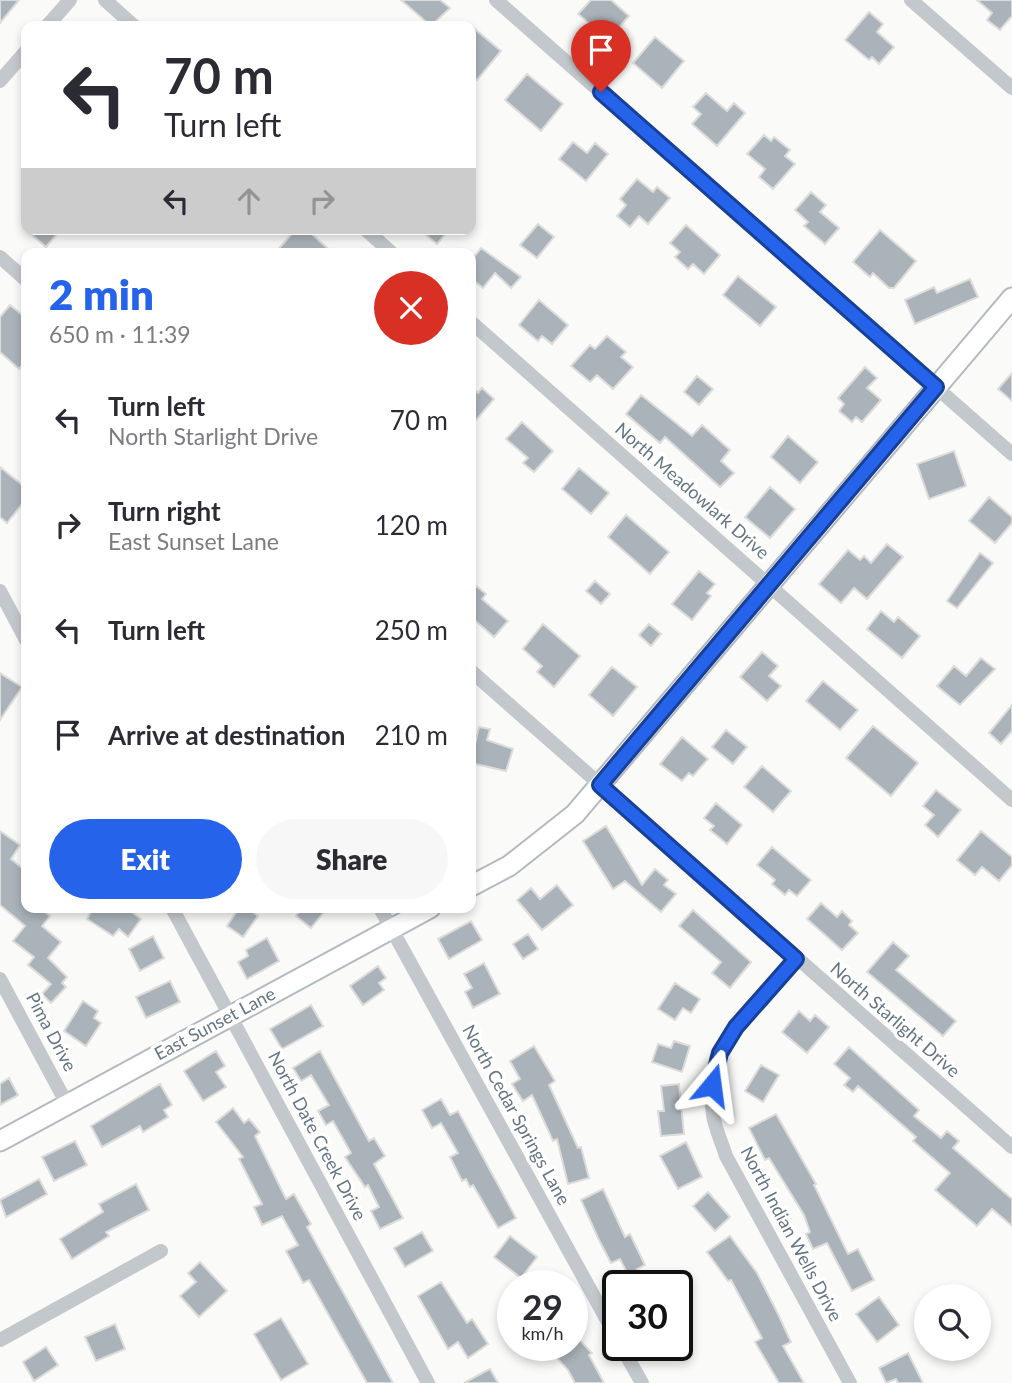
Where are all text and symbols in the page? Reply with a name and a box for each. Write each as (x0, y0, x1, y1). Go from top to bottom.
pin (571, 20, 631, 92)
icon: arrive (582, 31, 620, 69)
text: 70 m (164, 46, 274, 104)
icon: left (49, 49, 140, 140)
text: Turn left (164, 105, 281, 144)
icon: left (157, 182, 195, 220)
icon: ahead (230, 182, 268, 220)
icon: right (303, 182, 341, 220)
text: 2 min (49, 269, 154, 319)
button: close (374, 271, 448, 345)
text: 650 m · 11:39 (49, 320, 191, 348)
text: Turn left (108, 390, 205, 422)
icon: left (49, 401, 87, 439)
text: 70 m (390, 404, 448, 436)
street label: North Meadowlark Drive (611, 417, 774, 563)
text: North Starlight Drive (108, 422, 318, 450)
text: Turn right (108, 495, 221, 527)
icon: right (49, 506, 87, 544)
text: 120 m (375, 509, 448, 541)
text: East Sunset Lane (108, 527, 279, 555)
icon: left (49, 611, 87, 649)
text: Turn left (108, 614, 205, 646)
text: 250 m (375, 614, 448, 646)
icon: arrive (49, 716, 87, 754)
text: Arrive at destination (108, 719, 345, 751)
text: 210 m (375, 719, 448, 751)
button: Exit (49, 819, 242, 899)
button: Share (256, 819, 448, 899)
street label: North Starlight Drive (826, 957, 965, 1081)
street label: East Sunset Lane (150, 982, 279, 1064)
street label: Pima Drive (22, 988, 82, 1075)
street label: North Cedar Springs Lane (458, 1021, 576, 1208)
street label: North Date Creek Drive (264, 1047, 372, 1224)
position arrow (675, 1048, 749, 1122)
street label: North Indian Wells Drive (736, 1142, 847, 1325)
speed limit sign: 30 (602, 1270, 693, 1361)
map controls (914, 1284, 991, 1361)
button: search (914, 1284, 991, 1361)
text: 29 (522, 1285, 563, 1327)
text: km/h (521, 1322, 564, 1344)

